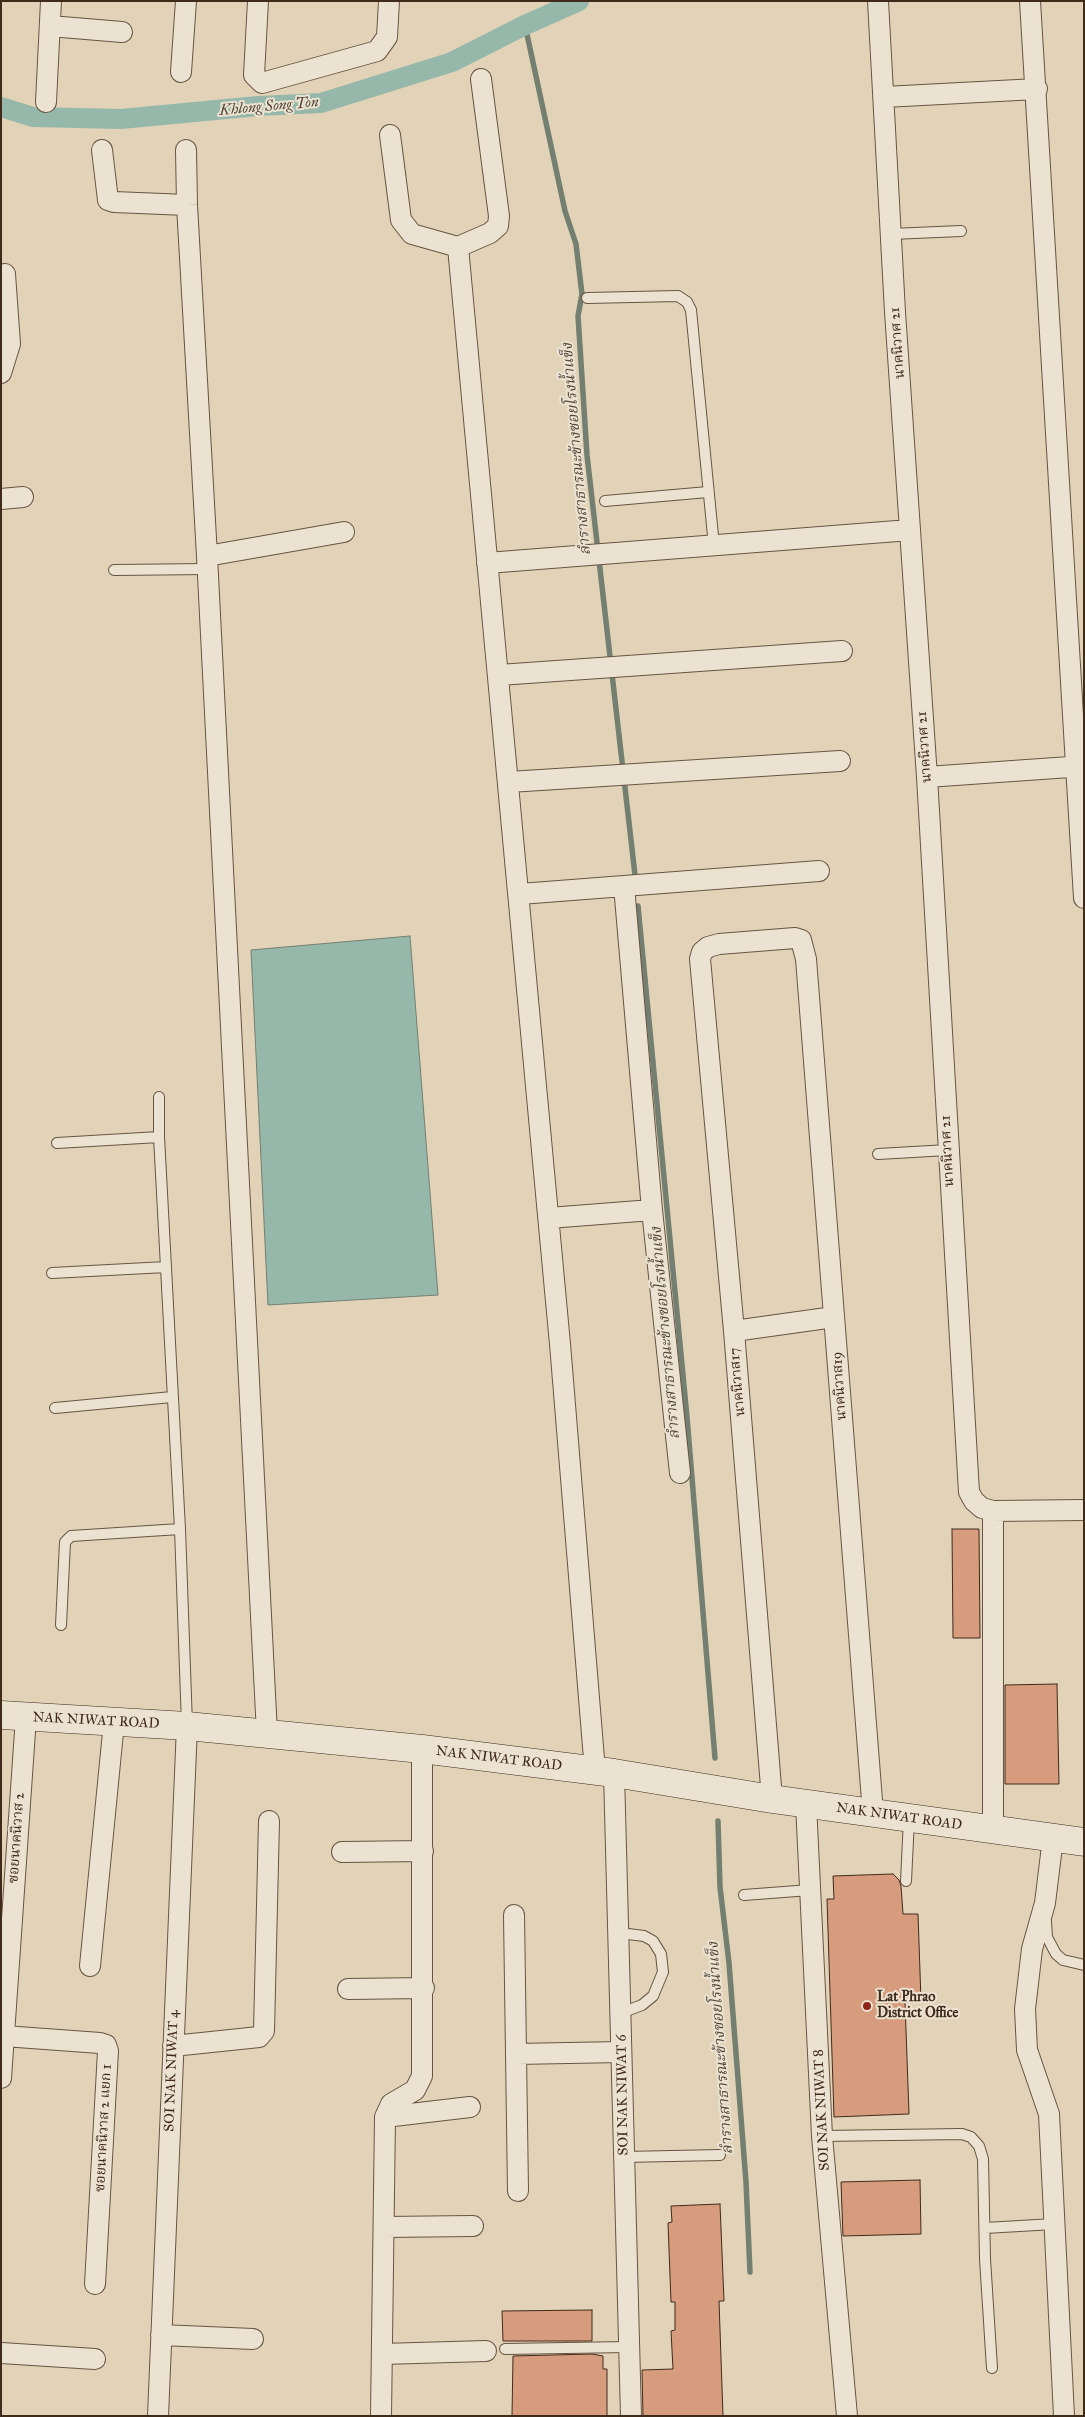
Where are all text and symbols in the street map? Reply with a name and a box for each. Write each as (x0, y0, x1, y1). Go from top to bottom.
water label: Khlong Song Ton (219, 94, 319, 120)
street label: นาคนิวาศ 21 (887, 307, 909, 379)
water label: ลำรางสาธารณะข้างซอยโรงน้ำแข็ง (559, 342, 595, 556)
street label: นาคนิวาศ 21 (914, 711, 936, 783)
street label: นาคนิวาศ 21 (938, 1115, 958, 1187)
water label: ลำรางสาธารณะข้างซอยโรงน้ำแข็ง (648, 1226, 684, 1440)
street label: นาคนิวาส17 (727, 1347, 749, 1417)
street label: นาคนิวาส19 (829, 1351, 851, 1421)
street label: NAK NIWAT ROAD (32, 1709, 160, 1733)
street label: NAK NIWAT ROAD (435, 1743, 563, 1775)
street label: ซอยนาคนิวาส 2 (5, 1792, 29, 1884)
street label: NAK NIWAT ROAD (835, 1800, 963, 1834)
water label: ลำรางสาธารณะข้างซอยโรงน้ำแข็ง (705, 1941, 737, 2155)
place label: Lat Phrao District Office (877, 1990, 958, 2022)
marker: Lat Phrao District Office (861, 2000, 873, 2012)
street label: SOI NAK NIWAT 4 (161, 2010, 183, 2132)
street label: SOI NAK NIWAT 6 (614, 2034, 632, 2156)
street label: SOI NAK NIWAT 8 (810, 2049, 834, 2171)
street label: ซอยนาคนิวาส 2 แยก 1 (92, 2063, 116, 2193)

